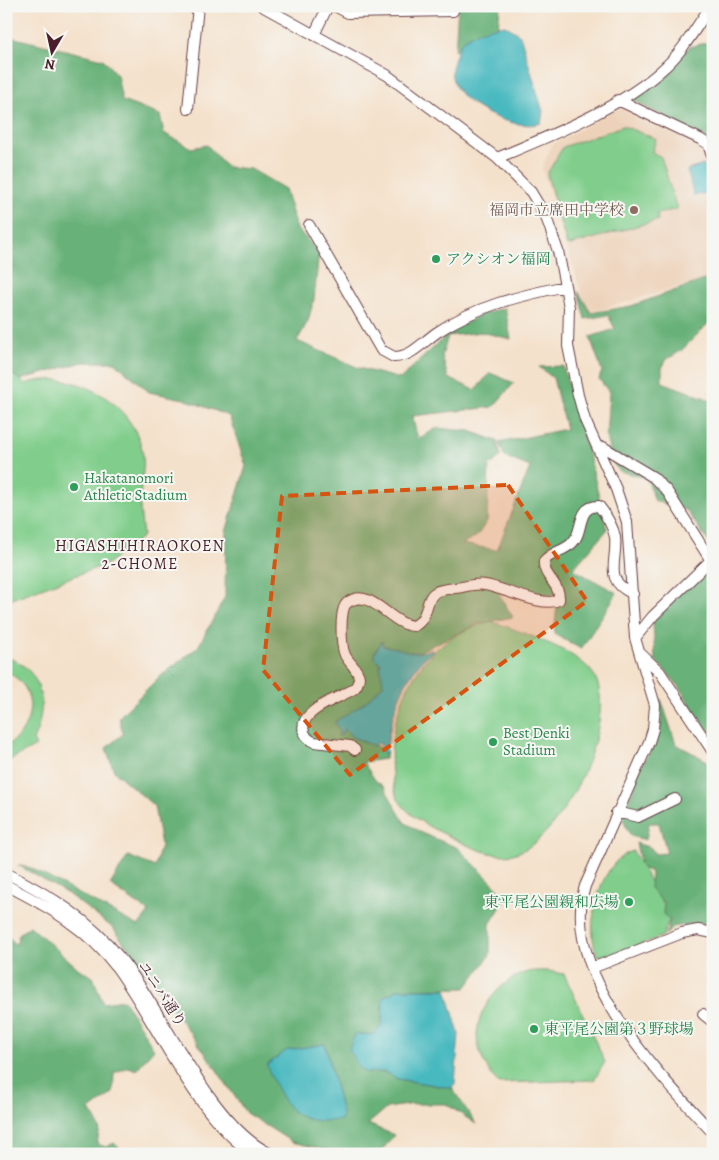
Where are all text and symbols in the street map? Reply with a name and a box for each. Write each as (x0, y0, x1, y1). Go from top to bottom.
north arrow (28, 28, 78, 78)
text: N (44, 54, 57, 75)
place label: 福岡市立席田中学校 (489, 200, 624, 220)
marker: 福岡市立席田中学校 (628, 204, 640, 216)
place label: アクシオン福岡 (446, 249, 551, 269)
marker: アクシオン福岡 (430, 253, 442, 265)
place label: Hakatanomori Athletic Stadium (83, 468, 188, 505)
marker: Hakatanomori Athletic Stadium (68, 481, 80, 493)
district label: HIGASHIHIRAOKOEN 2-CHOME (55, 535, 225, 575)
place label: Best Denki Stadium (503, 723, 570, 760)
marker: Best Denki Stadium (487, 736, 499, 748)
place label: 東平尾公園親和広場 (484, 892, 619, 912)
marker: 東平尾公園親和広場 (623, 896, 635, 908)
street label: ユニバ通り (133, 957, 191, 1031)
place label: 東平尾公園第３野球場 (544, 1019, 694, 1039)
marker: 東平尾公園第３野球場 (528, 1023, 540, 1035)

